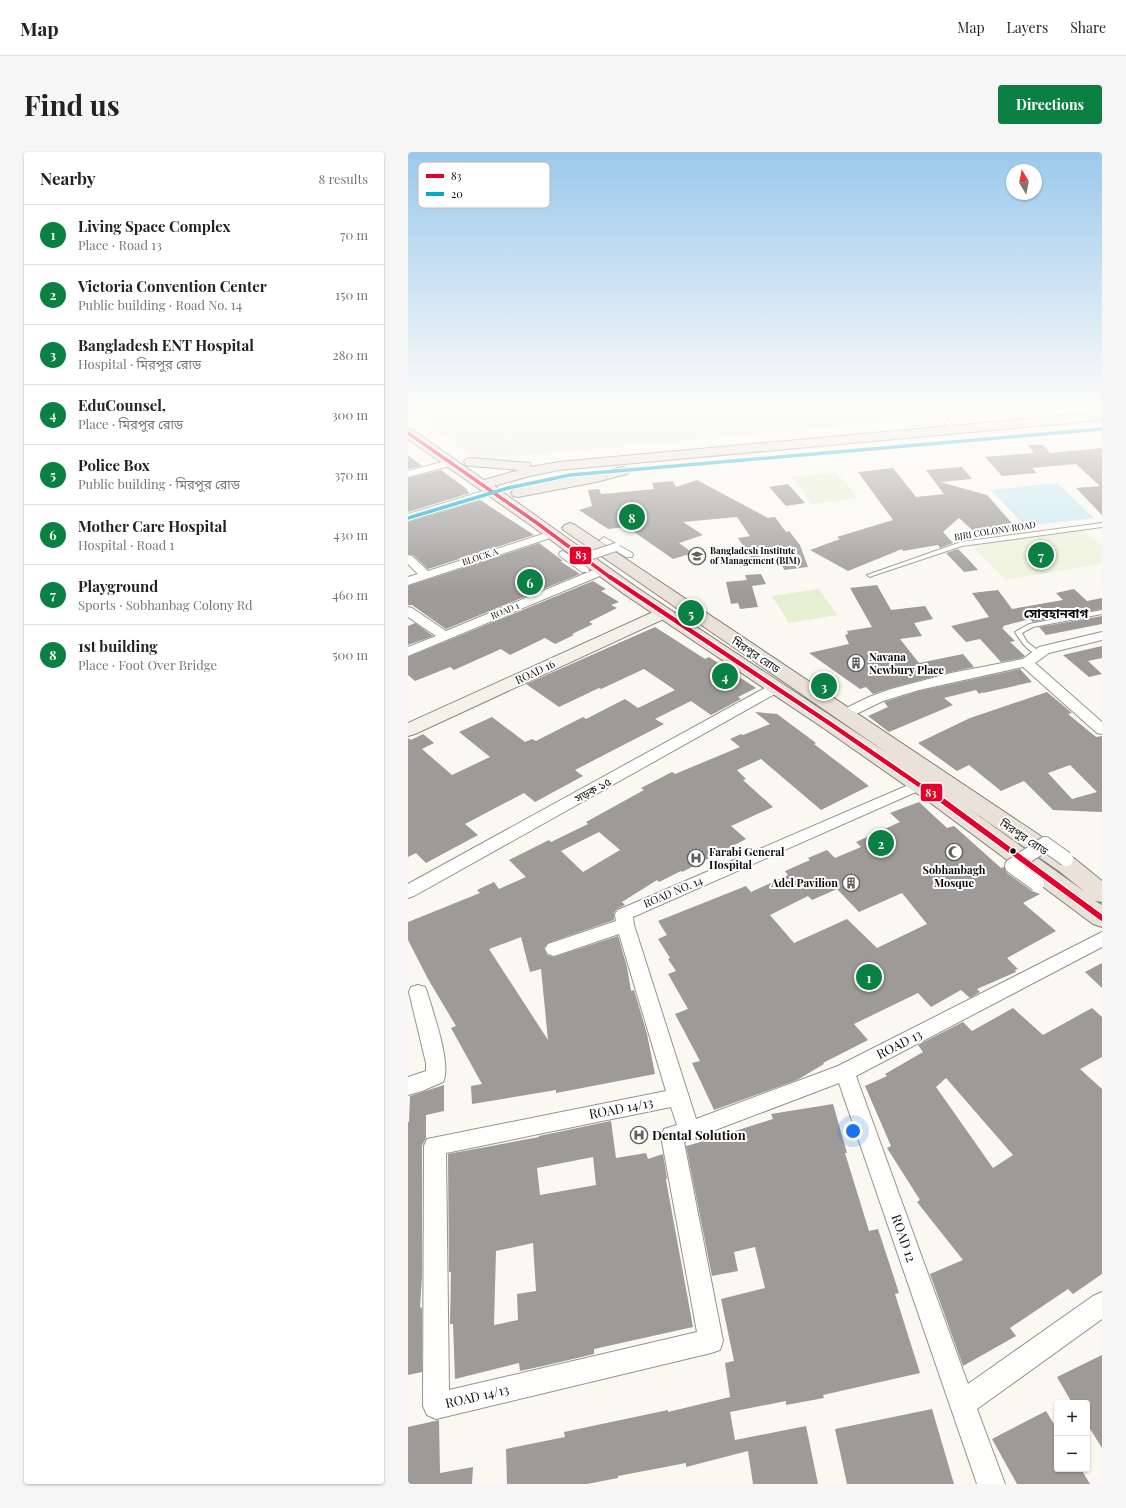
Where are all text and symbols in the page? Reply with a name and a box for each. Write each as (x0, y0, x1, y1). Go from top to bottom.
text: Map (20, 15, 59, 41)
text: Map (957, 18, 985, 37)
text: Layers (1007, 18, 1048, 37)
text: Share (1070, 18, 1106, 37)
button: Directions (998, 85, 1102, 124)
text: Find us (24, 86, 120, 123)
legend (418, 162, 550, 208)
north arrow (1006, 164, 1042, 200)
text: Nearby (40, 167, 95, 189)
text: 83 (451, 168, 462, 183)
text: 8 results (318, 170, 368, 187)
text: 20 (451, 186, 463, 201)
text: Living Space Complex (78, 216, 231, 236)
text: 1 (51, 226, 55, 243)
text: 70 m (340, 226, 368, 243)
text: Place · Road 13 (78, 236, 162, 253)
text: Victoria Convention Center (78, 276, 267, 296)
text: 2 (50, 286, 56, 303)
text: 150 m (335, 286, 368, 303)
text: Public building · Road No. 14 (78, 296, 242, 313)
text: Bangladesh ENT Hospital (78, 335, 254, 355)
text: 3 (50, 346, 56, 363)
text: 280 m (332, 346, 368, 363)
text: Hospital · মিরপুর রোড (78, 355, 201, 372)
text: EduCounsel, (78, 395, 166, 415)
text: 4 (50, 406, 56, 423)
text: 300 m (332, 406, 368, 423)
text: Place · মিরপুর রোড (78, 415, 183, 432)
text: Police Box (78, 455, 150, 475)
text: 5 (50, 466, 56, 483)
text: 370 m (334, 466, 368, 483)
text: Public building · মিরপুর রোড (78, 475, 240, 492)
pin: 8 (619, 502, 645, 532)
text: Mother Care Hospital (78, 516, 227, 536)
street label: BJRI COLONY ROAD (953, 518, 1037, 542)
text: 6 (49, 526, 57, 543)
text: 430 m (333, 526, 368, 543)
text: Hospital · Road 1 (78, 536, 174, 553)
pin: 7 (1028, 540, 1054, 570)
street label: BLOCK A (460, 544, 500, 568)
place label: Bangladesh Institute of Management (BIM) (710, 544, 800, 566)
line badge: 83 (569, 546, 592, 565)
school or university icon: Bangladesh Institute of Management (BIM) (687, 546, 707, 566)
text: 83 (575, 547, 587, 562)
pin: 6 (517, 567, 543, 597)
text: Playground (78, 576, 158, 596)
text: 7 (50, 586, 56, 603)
text: 460 m (332, 586, 368, 603)
text: Sports · Sobhanbag Colony Rd (78, 596, 253, 613)
street label: ROAD 1 (488, 598, 521, 621)
pin: 5 (678, 598, 704, 628)
district label: সোবহানবাগ (1024, 604, 1089, 621)
street label: মিরপুর রোড (729, 633, 783, 676)
text: 1st building (78, 636, 158, 656)
text: 8 (49, 646, 57, 663)
text: 500 m (332, 646, 368, 663)
place label: Navana Newbury Place (869, 649, 945, 677)
building icon: Navana Newbury Place (846, 653, 866, 673)
text: Place · Foot Over Bridge (78, 656, 217, 673)
street label: ROAD 16 (512, 656, 557, 687)
pin: 4 (712, 661, 738, 691)
pin: 3 (811, 671, 837, 701)
street label: সড়ক ১৫ (571, 773, 614, 806)
line badge: 83 (920, 783, 943, 802)
text: 83 (925, 785, 937, 800)
street label: মিরপুর রোড (997, 815, 1051, 858)
pin: 2 (868, 828, 894, 858)
mosque icon: Sobhanbagh Mosque (944, 842, 964, 862)
place label: Farabi General Hospital (709, 844, 785, 872)
unlabelled marker (1008, 846, 1018, 856)
hospital icon: Farabi General Hospital (686, 848, 706, 868)
place label: Sobhanbagh Mosque (922, 862, 986, 890)
street label: ROAD NO. 14 (641, 872, 705, 911)
building icon: Adel Pavilion (841, 873, 861, 893)
place label: Adel Pavilion (770, 875, 838, 890)
pin: 1 (856, 962, 882, 992)
street label: ROAD 13 (873, 1025, 925, 1062)
street label: ROAD 14/13 (587, 1093, 655, 1122)
your location (843, 1121, 863, 1141)
hospital icon: Dental Solution (629, 1125, 649, 1145)
place label: Dental Solution (652, 1126, 746, 1143)
street label: ROAD 12 (888, 1212, 921, 1264)
street label: ROAD 14/13 (443, 1380, 511, 1411)
map controls (1054, 1400, 1090, 1472)
button: + (1054, 1400, 1090, 1436)
button: − (1054, 1436, 1090, 1472)

